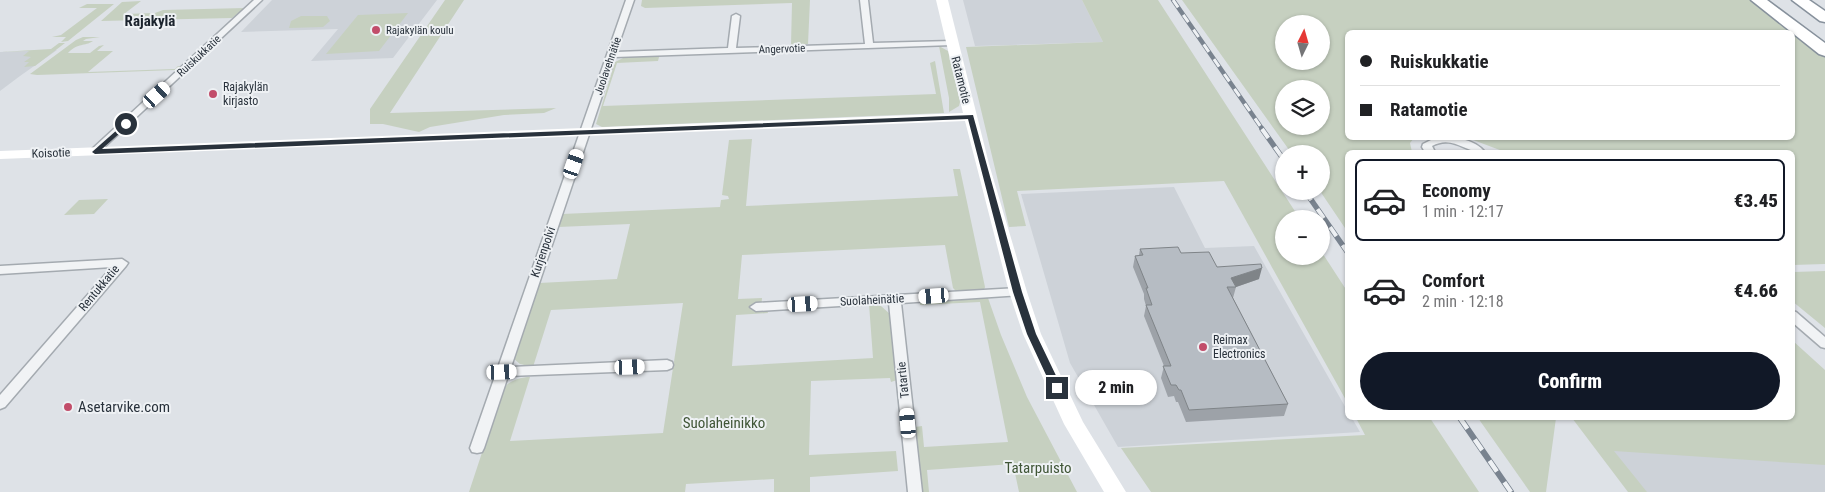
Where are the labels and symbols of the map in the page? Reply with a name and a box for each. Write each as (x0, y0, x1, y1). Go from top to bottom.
district label: Rajakylä (125, 12, 175, 30)
north arrow (1275, 15, 1330, 70)
marker: Rajakylän koulu (370, 24, 382, 36)
place label: Rajakylän koulu (386, 24, 454, 37)
street label: Ruiskukkatie (174, 32, 224, 80)
street label: Juolavehnätie (592, 35, 624, 97)
street label: Angervotie (758, 42, 806, 56)
street label: Ratamotie (948, 55, 974, 106)
car (140, 79, 173, 111)
place label: Rajakylän kirjasto (223, 80, 268, 108)
marker: Rajakylän kirjasto (207, 88, 219, 100)
route start (115, 113, 137, 135)
street label: Koisotie (31, 145, 71, 161)
car (562, 147, 585, 181)
street label: Kurjenpolvi (528, 225, 558, 279)
street label: Rentukkatie (76, 262, 122, 314)
car (918, 287, 949, 305)
street label: Suolaheinätie (840, 291, 905, 309)
car (787, 296, 818, 312)
place label: Reimax Electronics (1213, 333, 1266, 361)
marker: Reimax Electronics (1197, 341, 1209, 353)
car (614, 359, 645, 375)
street label: Tatartie (894, 361, 912, 399)
car (486, 364, 517, 380)
callout: 2 min (1074, 370, 1157, 406)
route end (1046, 377, 1068, 399)
place label: Asetarvike.com (78, 398, 170, 416)
marker: Asetarvike.com (62, 401, 74, 413)
car (899, 407, 916, 439)
park label: Suolaheinikko (683, 414, 765, 432)
park label: Tatarpuisto (1004, 459, 1072, 477)

